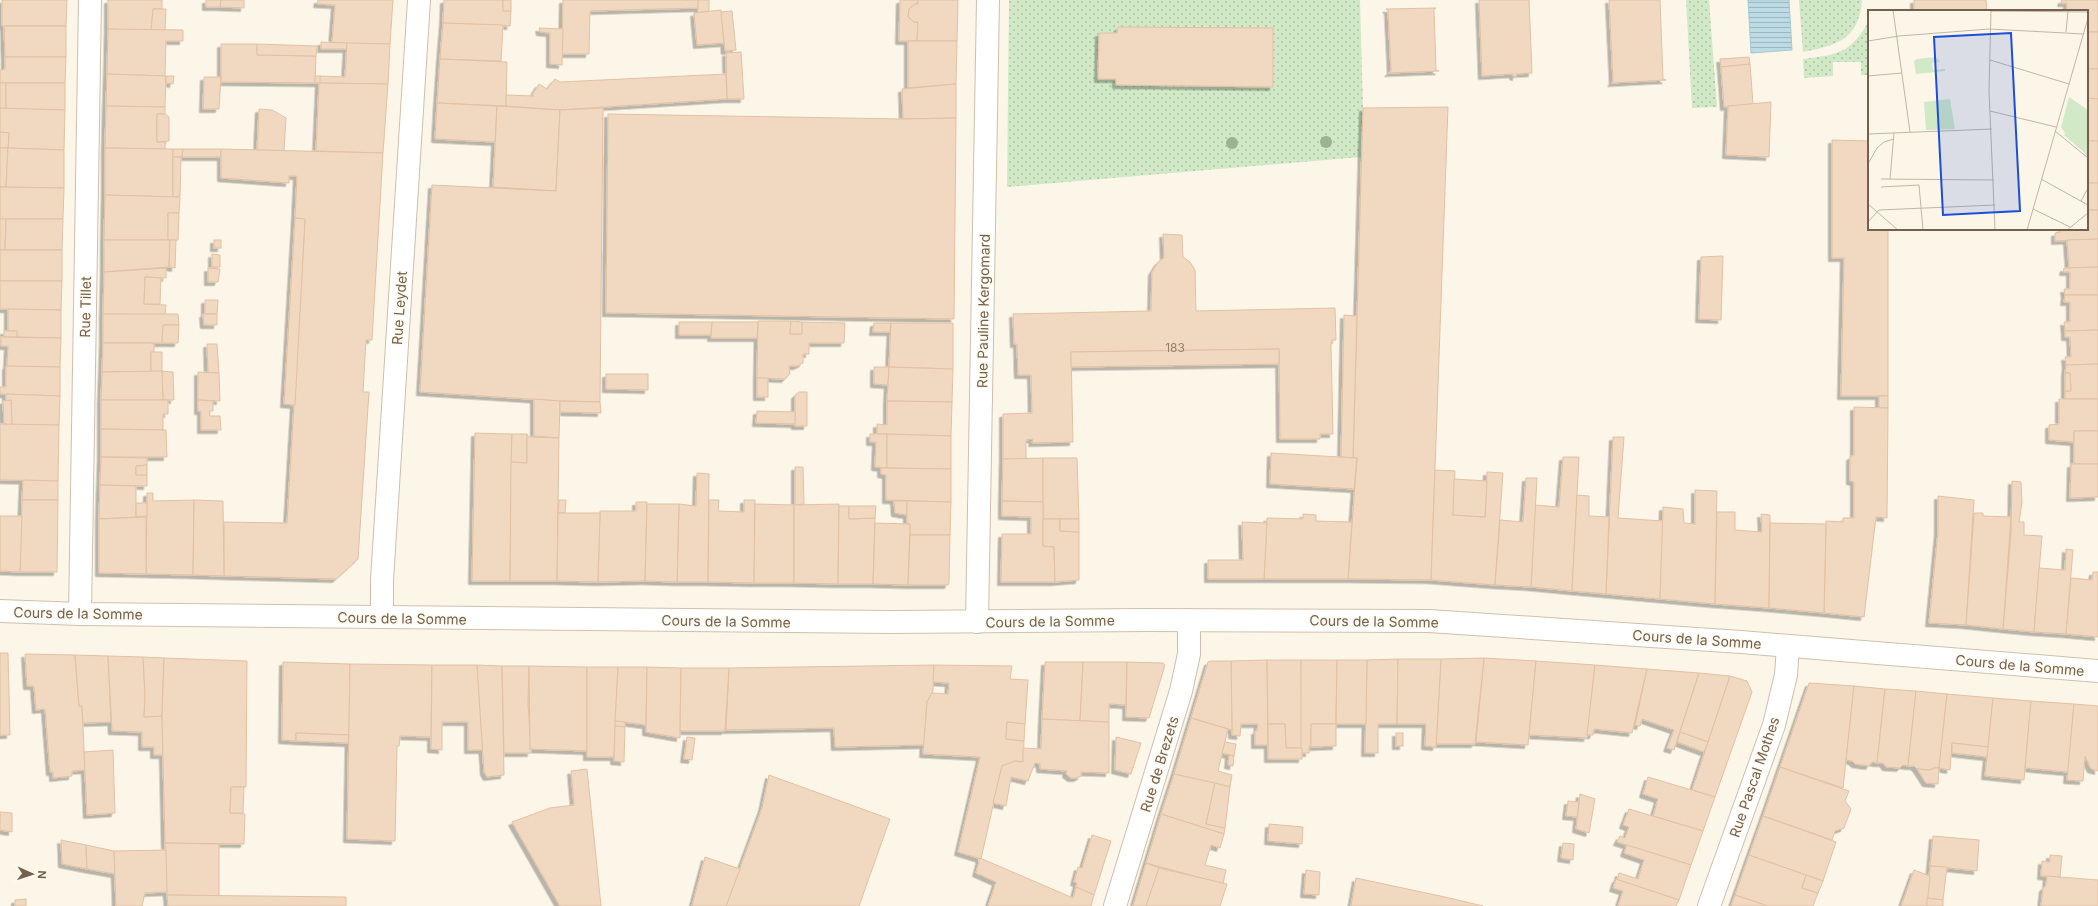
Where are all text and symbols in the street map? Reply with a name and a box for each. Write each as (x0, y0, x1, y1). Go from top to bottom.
inset map (1868, 10, 2088, 230)
street label: Rue Pauline Kergomard (973, 234, 993, 388)
street label: Rue Leydet (388, 270, 410, 346)
street label: Rue Tillet (76, 276, 94, 338)
house number: 183 (1165, 340, 1185, 355)
street label: Cours de la Somme (13, 603, 143, 623)
street label: Cours de la Somme (337, 608, 467, 628)
street label: Cours de la Somme (661, 611, 791, 631)
street label: Cours de la Somme (985, 611, 1115, 631)
street label: Cours de la Somme (1309, 611, 1439, 631)
street label: Cours de la Somme (1632, 626, 1762, 652)
street label: Cours de la Somme (1955, 651, 2085, 679)
street label: Rue de Brezets (1136, 714, 1182, 814)
street label: Rue Pascal Mothes (1725, 714, 1783, 840)
north arrow (12, 854, 52, 894)
text: N (35, 870, 49, 879)

